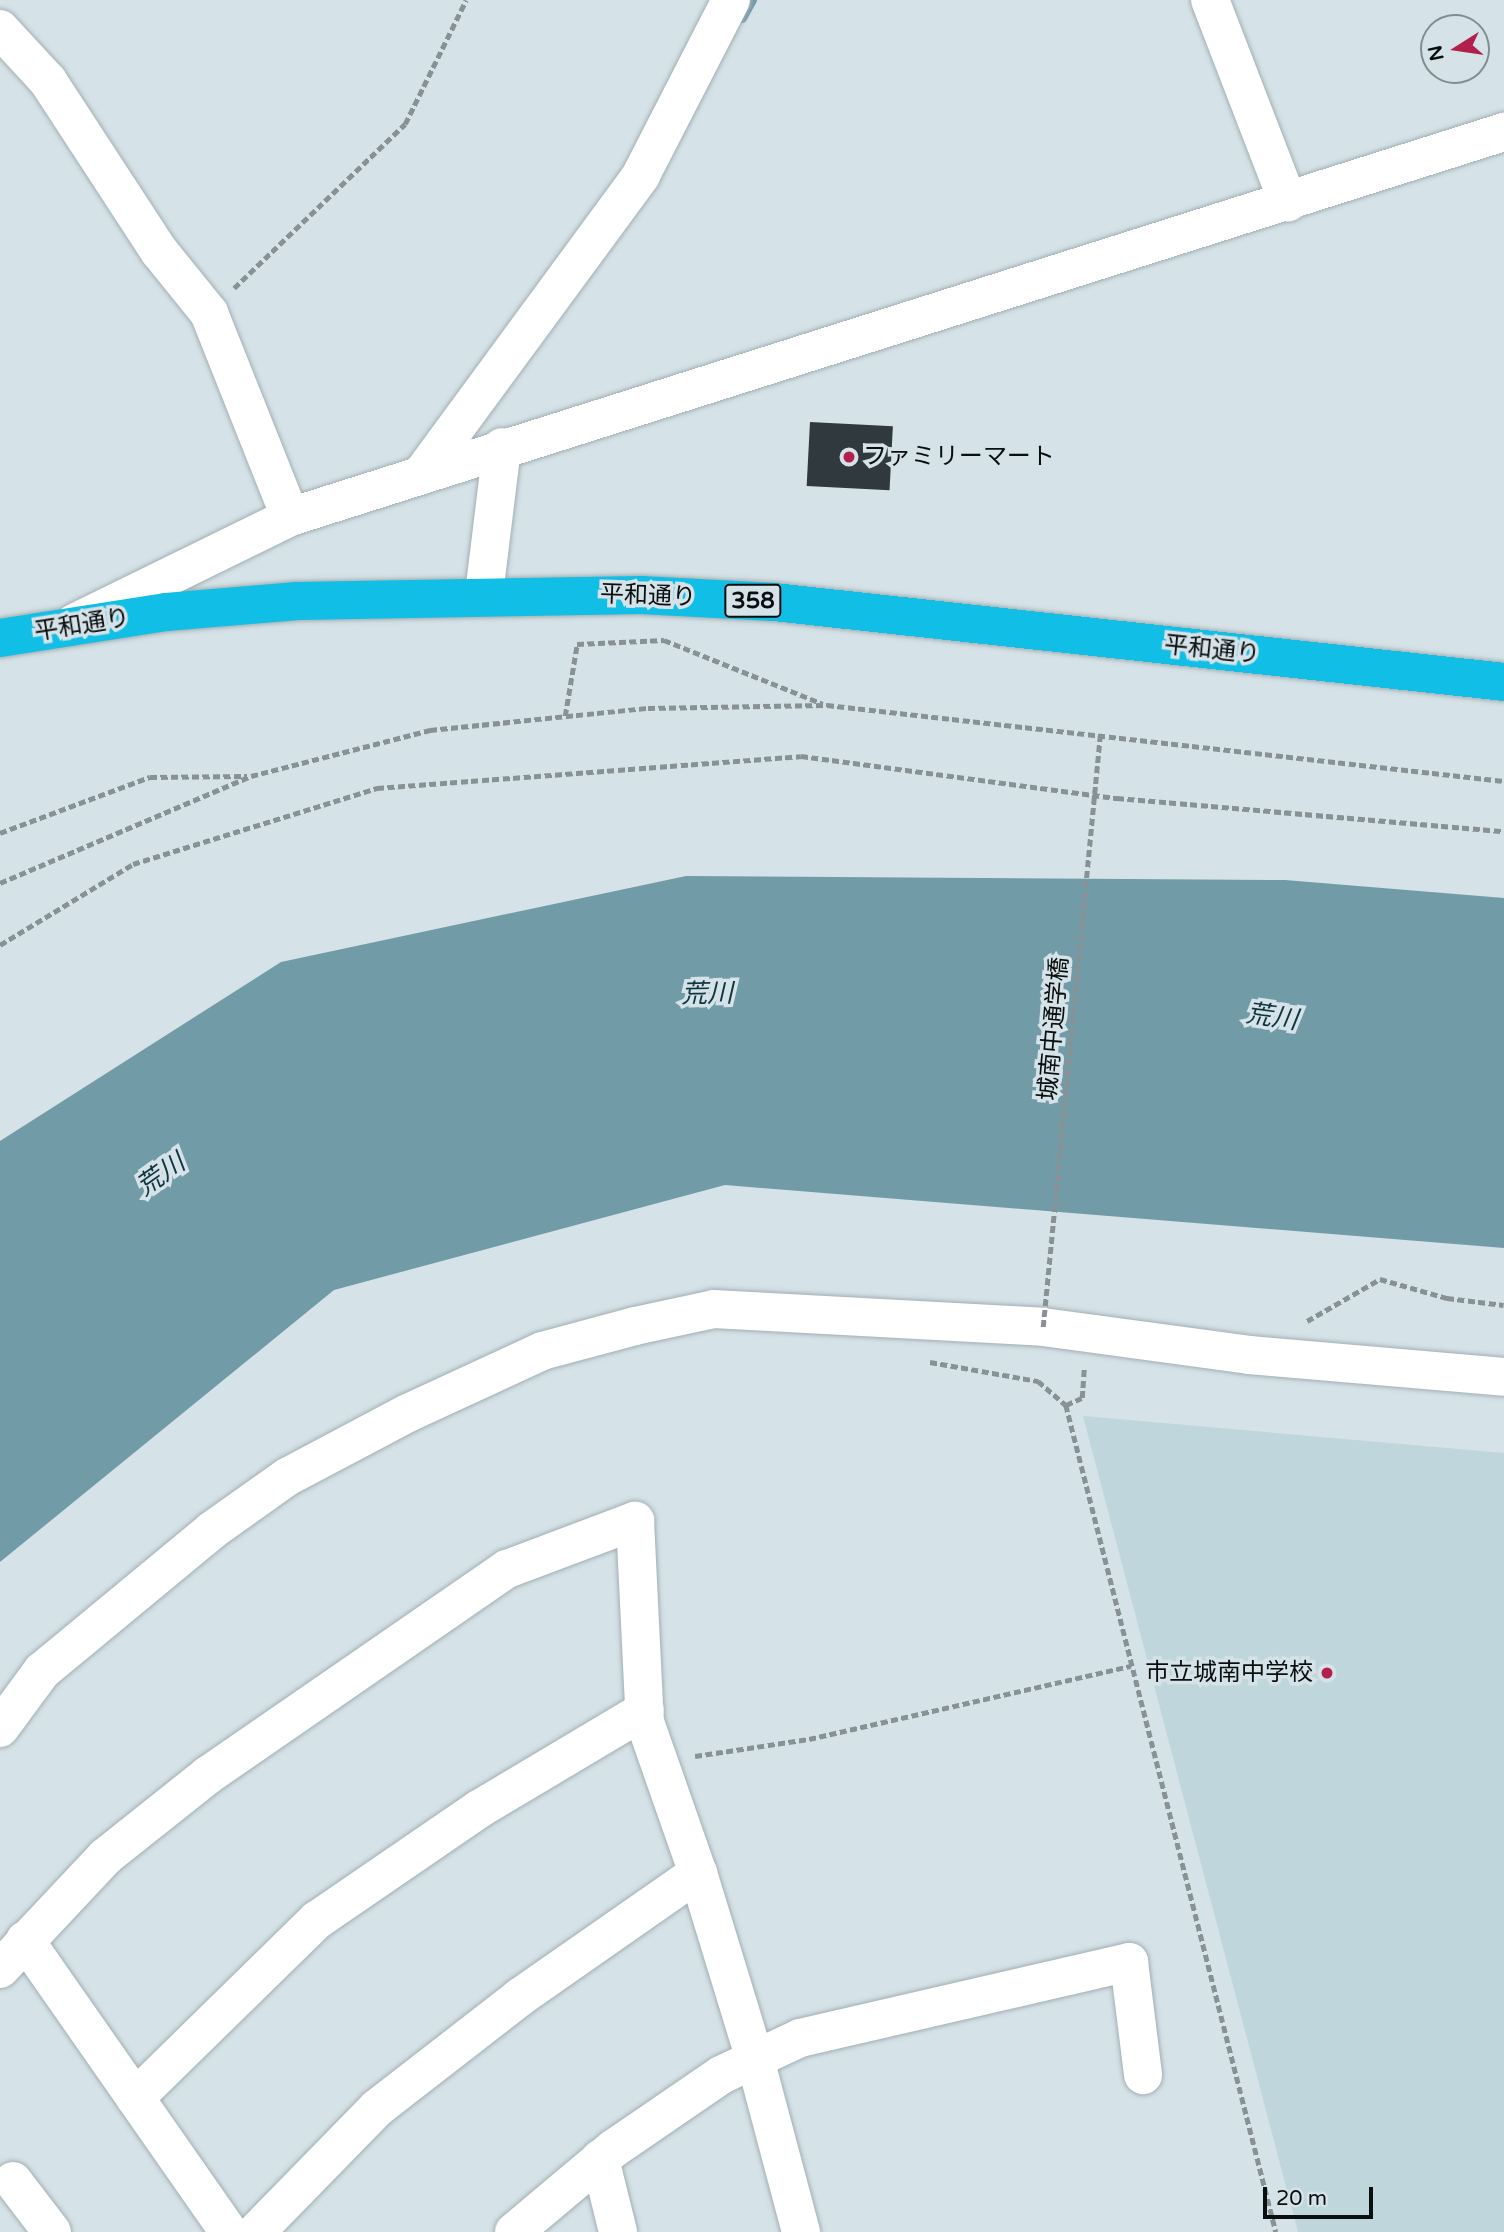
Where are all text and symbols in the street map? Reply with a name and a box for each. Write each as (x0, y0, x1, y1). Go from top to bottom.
north arrow (1420, 14, 1490, 84)
text: N (1424, 43, 1449, 63)
place label: ファミリーマート (863, 443, 1055, 471)
marker: ファミリーマート (841, 449, 857, 465)
street label: 平和通り (600, 580, 696, 612)
road number: 358 (723, 582, 783, 621)
street label: 平和通り (32, 603, 132, 647)
street label: 平和通り (1163, 631, 1261, 669)
street label: 城南中通学橋 (1033, 956, 1075, 1102)
water label: 荒川 (681, 978, 733, 1010)
water label: 荒川 (1244, 998, 1300, 1036)
water label: 荒川 (131, 1147, 191, 1203)
place label: 市立城南中学校 (1145, 1659, 1313, 1687)
marker: 市立城南中学校 (1319, 1665, 1335, 1681)
scale bar (1266, 2172, 1376, 2216)
text: 20 m (1276, 2186, 1327, 2211)

